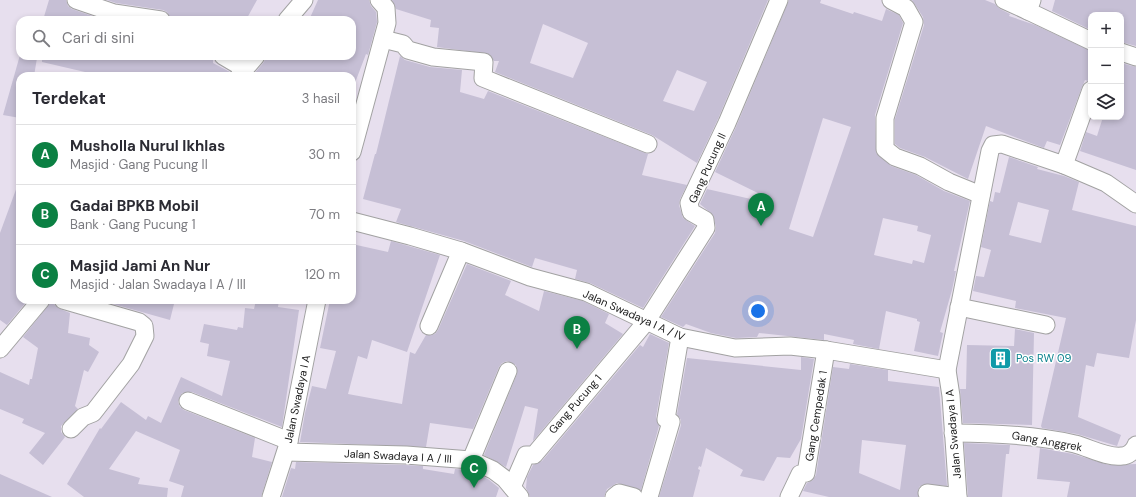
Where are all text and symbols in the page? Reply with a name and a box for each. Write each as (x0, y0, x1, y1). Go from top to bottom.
map controls (1088, 12, 1124, 120)
button: + (1088, 12, 1124, 48)
search box (16, 16, 356, 60)
icon: search (30, 27, 52, 49)
text: Cari di sini (62, 28, 134, 48)
button: − (1088, 48, 1124, 84)
button: layers (1088, 84, 1124, 120)
text: Terdekat (32, 87, 106, 109)
text: 3 hasil (302, 90, 340, 107)
street label: Gang Pucung II (685, 131, 729, 205)
text: Musholla Nurul Ikhlas (70, 136, 225, 156)
text: A (40, 146, 50, 163)
text: 30 m (308, 146, 340, 163)
text: Masjid · Gang Pucung II (70, 156, 208, 173)
pin: A (748, 193, 774, 226)
text: Gadai BPKB Mobil (70, 196, 199, 216)
text: B (41, 206, 49, 223)
text: 70 m (309, 206, 340, 223)
text: Bank · Gang Pucung 1 (70, 216, 196, 233)
text: Masjid Jami An Nur (70, 256, 210, 276)
text: C (40, 266, 50, 283)
text: 120 m (305, 266, 340, 283)
text: Masjid · Jalan Swadaya I A / III (70, 276, 246, 293)
street label: Jalan Swadaya I A / IV (581, 286, 688, 344)
your location (748, 301, 768, 321)
pin: B (564, 316, 590, 349)
building icon: Pos RW 09 (987, 345, 1013, 371)
place label: Pos RW 09 (1016, 351, 1071, 365)
street label: Jalan Swadaya I A (281, 354, 313, 444)
street label: Gang Cempedak 1 (802, 370, 830, 462)
street label: Gang Pucung 1 (546, 372, 604, 436)
street label: Jalan Swadaya I A (942, 389, 964, 479)
street label: Gang Anggrek (1011, 428, 1084, 454)
street label: Jalan Swadaya I A / III (344, 446, 452, 466)
pin: C (461, 455, 487, 488)

